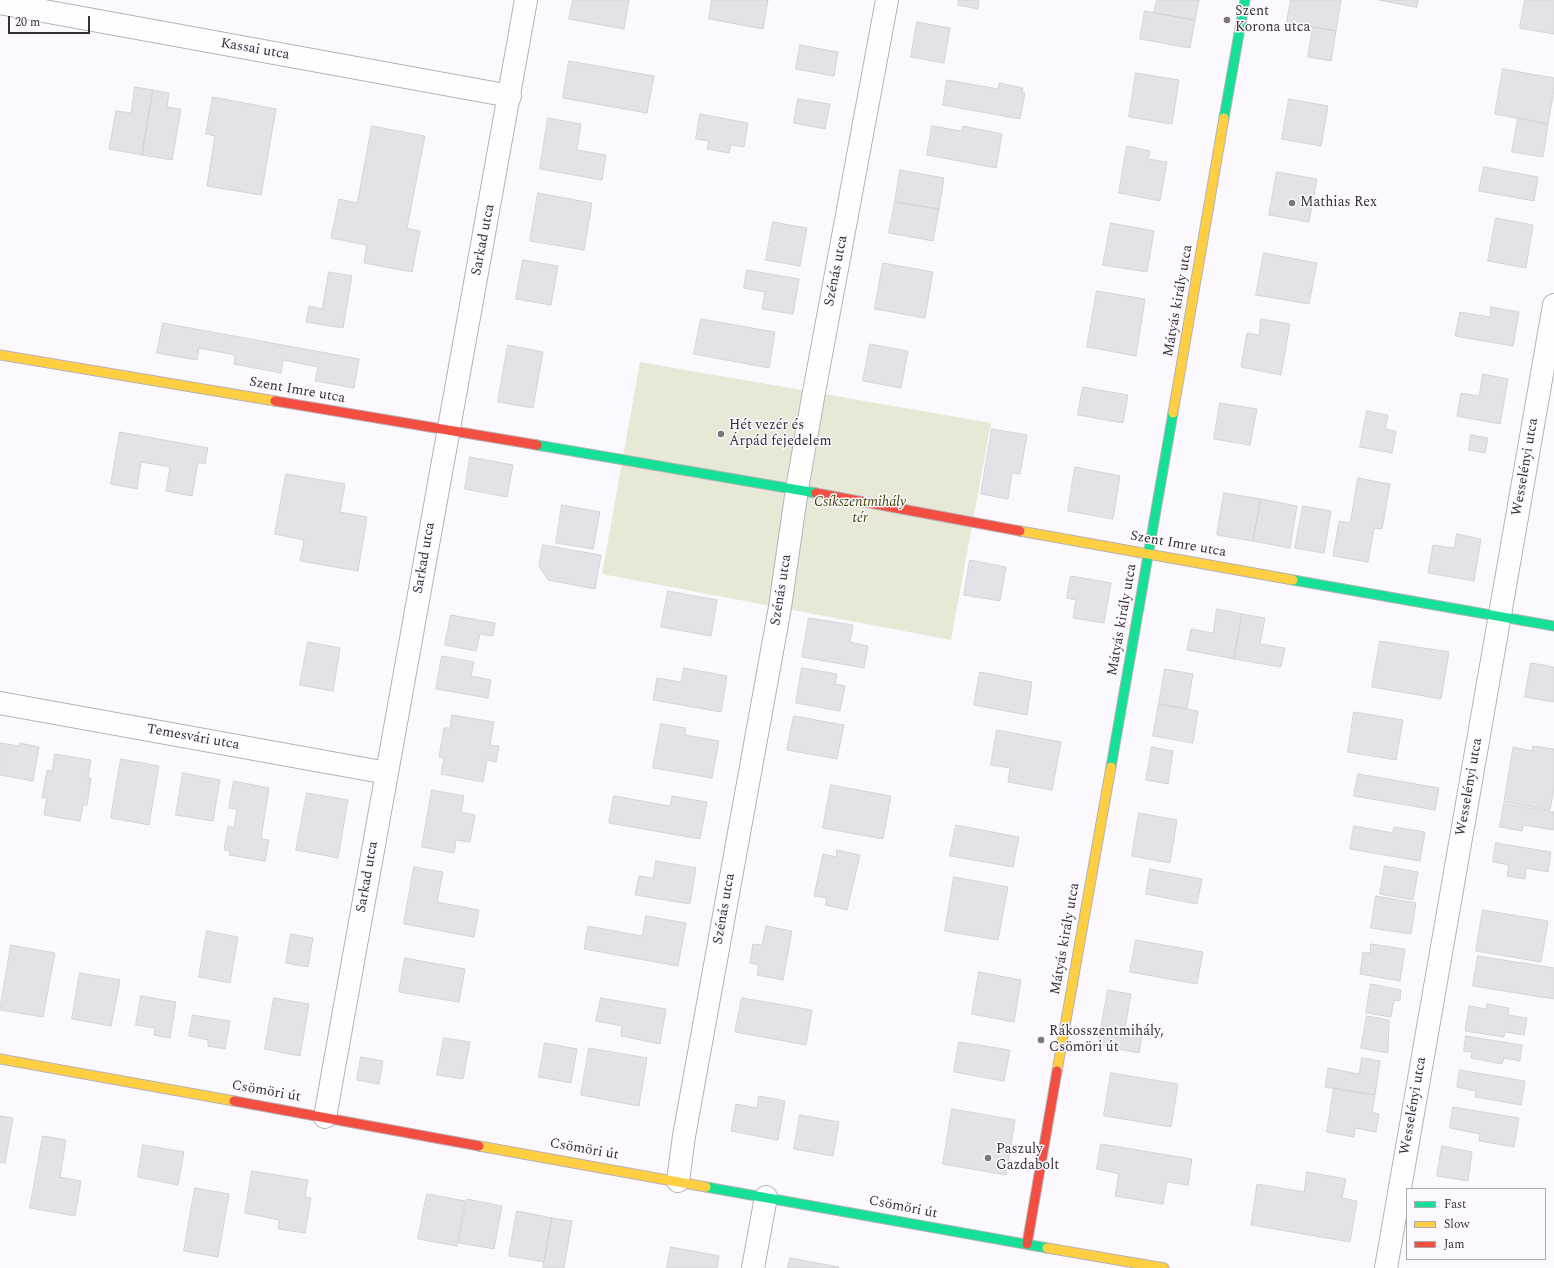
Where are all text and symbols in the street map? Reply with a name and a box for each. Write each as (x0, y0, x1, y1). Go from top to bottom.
place label: Szent Korona utca (1235, 4, 1310, 36)
scale bar (10, 8, 92, 34)
text: 20 m (15, 13, 40, 32)
marker: Szent Korona utca (1222, 15, 1232, 25)
street label: Kassai utca (219, 36, 291, 64)
place label: Mathias Rex (1300, 195, 1377, 211)
marker: Mathias Rex (1287, 198, 1297, 208)
street label: Sarkad utca (469, 203, 499, 277)
street label: Szénás utca (822, 234, 852, 308)
street label: Mátyás király utca (1161, 244, 1197, 358)
street label: Szent Imre utca (248, 374, 346, 408)
street label: Wesselényi utca (1509, 417, 1543, 517)
place label: Hét vezér és Árpád fejedelem (729, 418, 832, 450)
marker: Hét vezér és Árpád fejedelem (716, 429, 726, 439)
park label: Csíkszentmihály tér (814, 495, 906, 528)
street label: Sarkad utca (410, 521, 440, 595)
street label: Szent Imre utca (1129, 528, 1227, 562)
street label: Szénás utca (768, 553, 796, 627)
street label: Mátyás király utca (1105, 563, 1141, 677)
street label: Temesvári utca (145, 722, 241, 754)
street label: Wesselényi utca (1453, 737, 1487, 837)
street label: Sarkad utca (353, 840, 383, 914)
street label: Szénás utca (710, 872, 740, 946)
street label: Mátyás király utca (1048, 882, 1084, 996)
place label: Rákosszentmihály, Csömöri út (1049, 1024, 1164, 1056)
marker: Rákosszentmihály, Csömöri út (1036, 1035, 1046, 1045)
street label: Wesselényi utca (1397, 1056, 1431, 1156)
street label: Csömöri út (230, 1078, 302, 1106)
street label: Csömöri út (548, 1136, 620, 1164)
place label: Paszuly Gazdabolt (996, 1142, 1059, 1174)
marker: Paszuly Gazdabolt (983, 1153, 993, 1163)
legend (1406, 1188, 1546, 1260)
street label: Csömöri út (867, 1193, 939, 1223)
text: Fast (1444, 1195, 1466, 1214)
text: Slow (1444, 1215, 1469, 1234)
text: Jam (1444, 1235, 1465, 1254)

